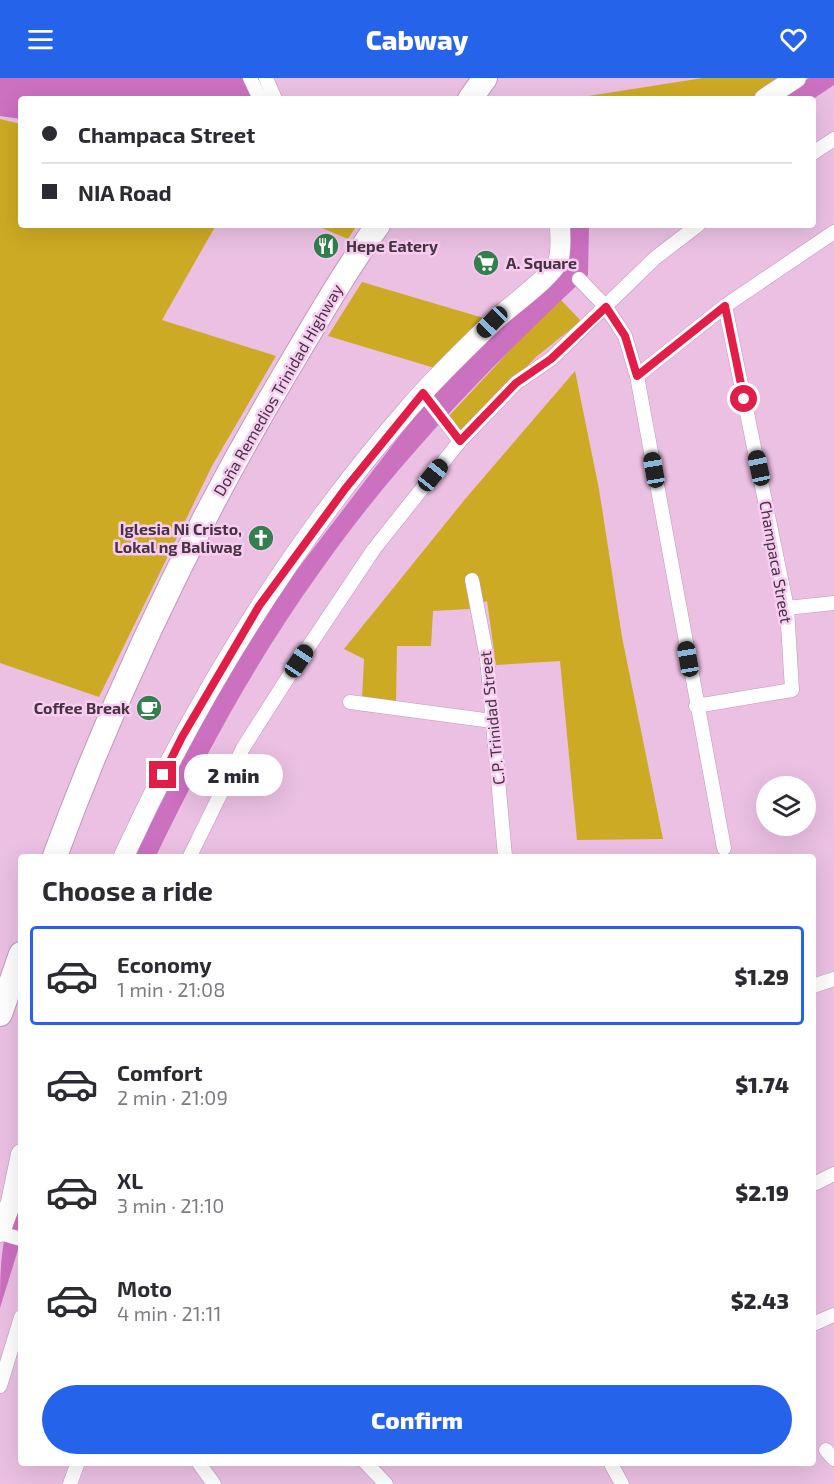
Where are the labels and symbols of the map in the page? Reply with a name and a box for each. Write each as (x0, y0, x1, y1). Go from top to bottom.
restaurant icon: Hepe Eatery (311, 231, 341, 261)
place label: Hepe Eatery (346, 236, 438, 256)
supermarket icon: A. Square (471, 248, 501, 278)
place label: A. Square (506, 253, 577, 272)
street label: Doña Remedios Trinidad Highway (209, 280, 346, 499)
car (473, 303, 511, 341)
route start (730, 385, 757, 412)
car (746, 449, 772, 487)
car (642, 451, 666, 489)
car (415, 455, 451, 495)
street label: Champaca Street (756, 499, 797, 625)
place label: Iglesia Ni Cristo, Lokal ng Baliwag (114, 519, 243, 556)
church icon: Iglesia Ni Cristo, Lokal ng Baliwag (246, 523, 276, 553)
car (676, 640, 700, 678)
car (281, 641, 317, 681)
street label: C.P. Trinidad Street (475, 650, 508, 786)
cafe icon: Coffee Break (134, 693, 164, 723)
place label: Coffee Break (34, 698, 130, 717)
callout: 2 min (184, 754, 283, 796)
route end (149, 761, 176, 788)

